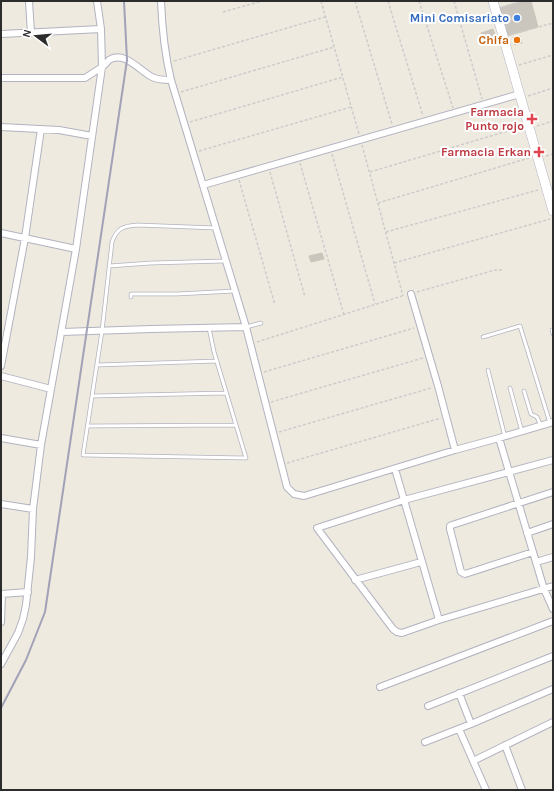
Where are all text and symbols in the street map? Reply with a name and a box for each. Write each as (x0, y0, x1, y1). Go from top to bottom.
place label: Mini Comisariato (410, 11, 509, 25)
marker: Mini Comisariato (512, 13, 522, 23)
north arrow (16, 16, 56, 56)
text: N (20, 28, 34, 39)
place label: Chifa (479, 33, 509, 47)
marker: Chifa (512, 35, 522, 45)
place label: Farmacia Punto rojo (465, 105, 524, 133)
marker: Farmacia Punto rojo (527, 114, 537, 124)
place label: Farmacia Erkan (441, 145, 531, 159)
marker: Farmacia Erkan (534, 147, 544, 157)

